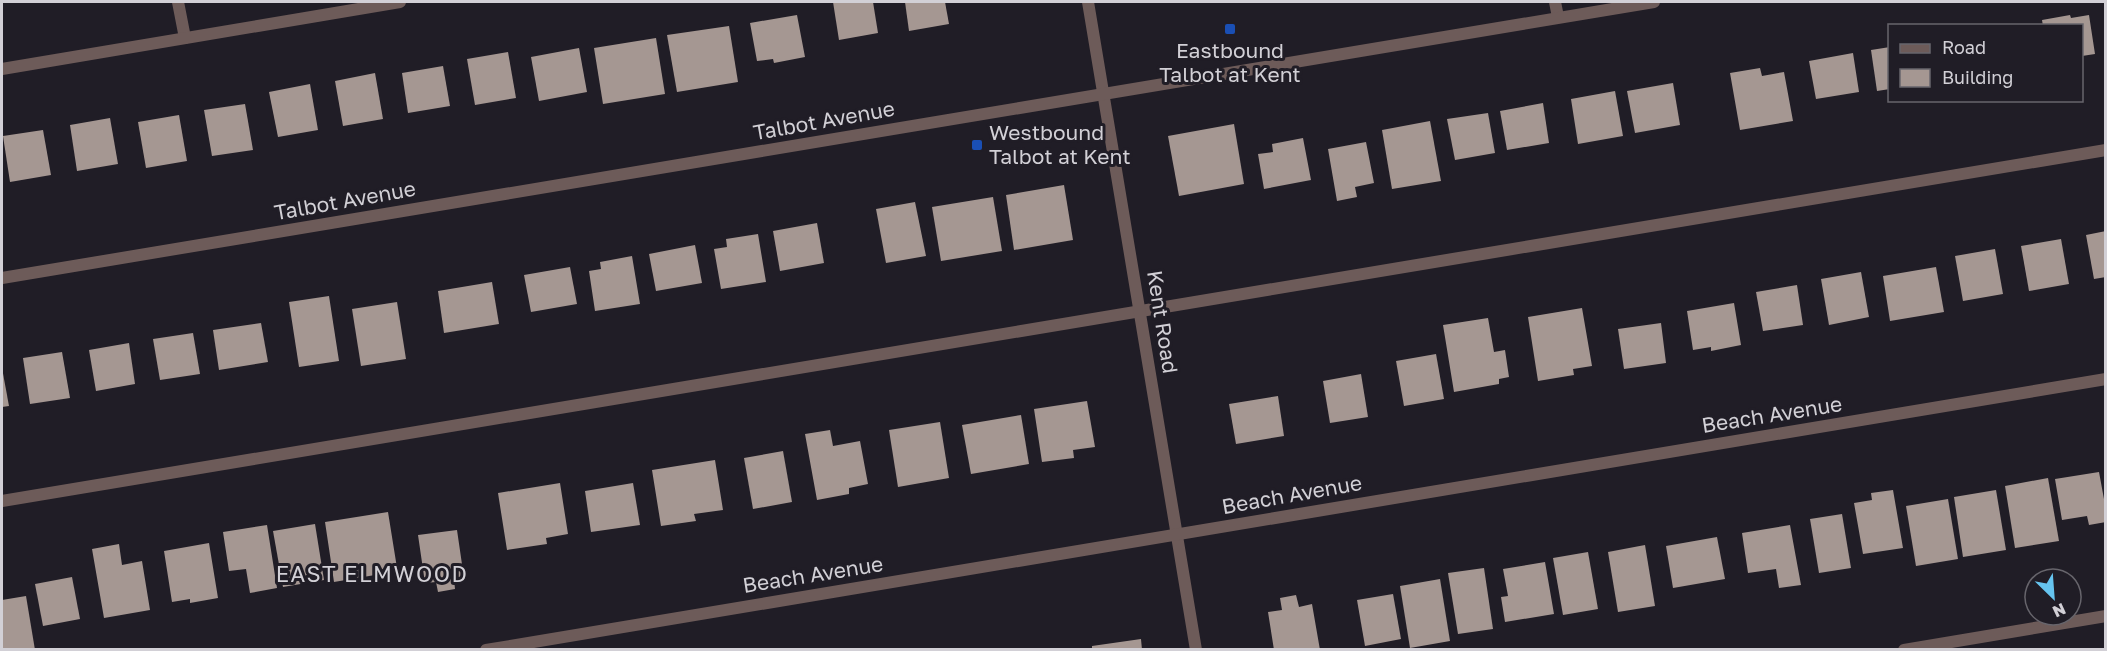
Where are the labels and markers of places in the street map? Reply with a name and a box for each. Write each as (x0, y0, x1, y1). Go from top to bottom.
marker: Eastbound Talbot at Kent (1223, 22, 1237, 36)
place label: Eastbound Talbot at Kent (1159, 37, 1301, 87)
place label: Westbound Talbot at Kent (989, 119, 1131, 169)
marker: Westbound Talbot at Kent (970, 138, 984, 152)

